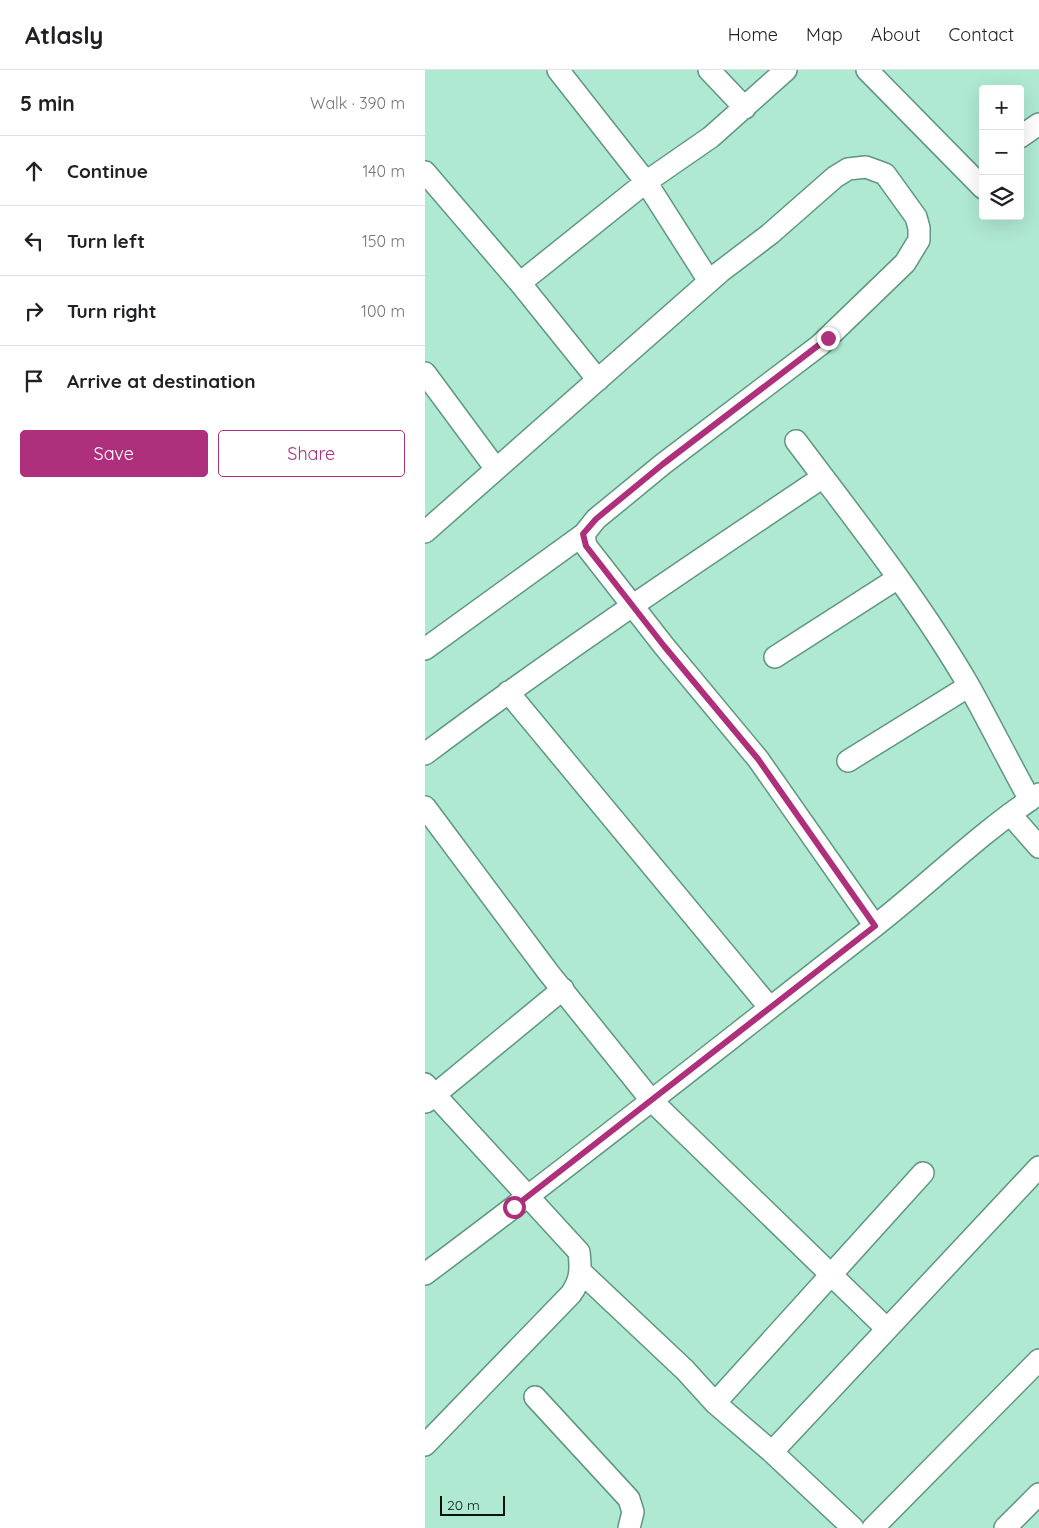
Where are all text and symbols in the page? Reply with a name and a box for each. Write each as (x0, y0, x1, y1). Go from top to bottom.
text: Atlasly (25, 20, 103, 50)
text: Home (728, 23, 778, 46)
text: Map (806, 23, 843, 46)
text: About (871, 23, 921, 46)
text: Contact (949, 23, 1014, 46)
map controls (979, 85, 1024, 220)
button: + (979, 85, 1024, 130)
text: 5 min (20, 90, 75, 116)
text: Walk · 390 m (310, 93, 405, 113)
button: − (979, 130, 1024, 175)
icon: ahead (20, 157, 48, 185)
text: Continue (67, 159, 148, 183)
text: 140 m (362, 161, 405, 181)
button: layers (979, 175, 1024, 220)
icon: left (20, 227, 48, 255)
text: Turn left (67, 229, 145, 253)
text: 150 m (362, 231, 405, 251)
icon: right (20, 297, 48, 325)
text: Turn right (67, 299, 156, 323)
text: 100 m (361, 301, 405, 321)
route end (817, 327, 840, 350)
icon: arrive (20, 367, 48, 395)
text: Arrive at destination (67, 369, 256, 393)
button: Save (20, 430, 208, 477)
button: Share (218, 430, 405, 477)
route start (503, 1196, 526, 1219)
scale bar (440, 1493, 505, 1516)
text: 20 m (447, 1496, 480, 1514)

